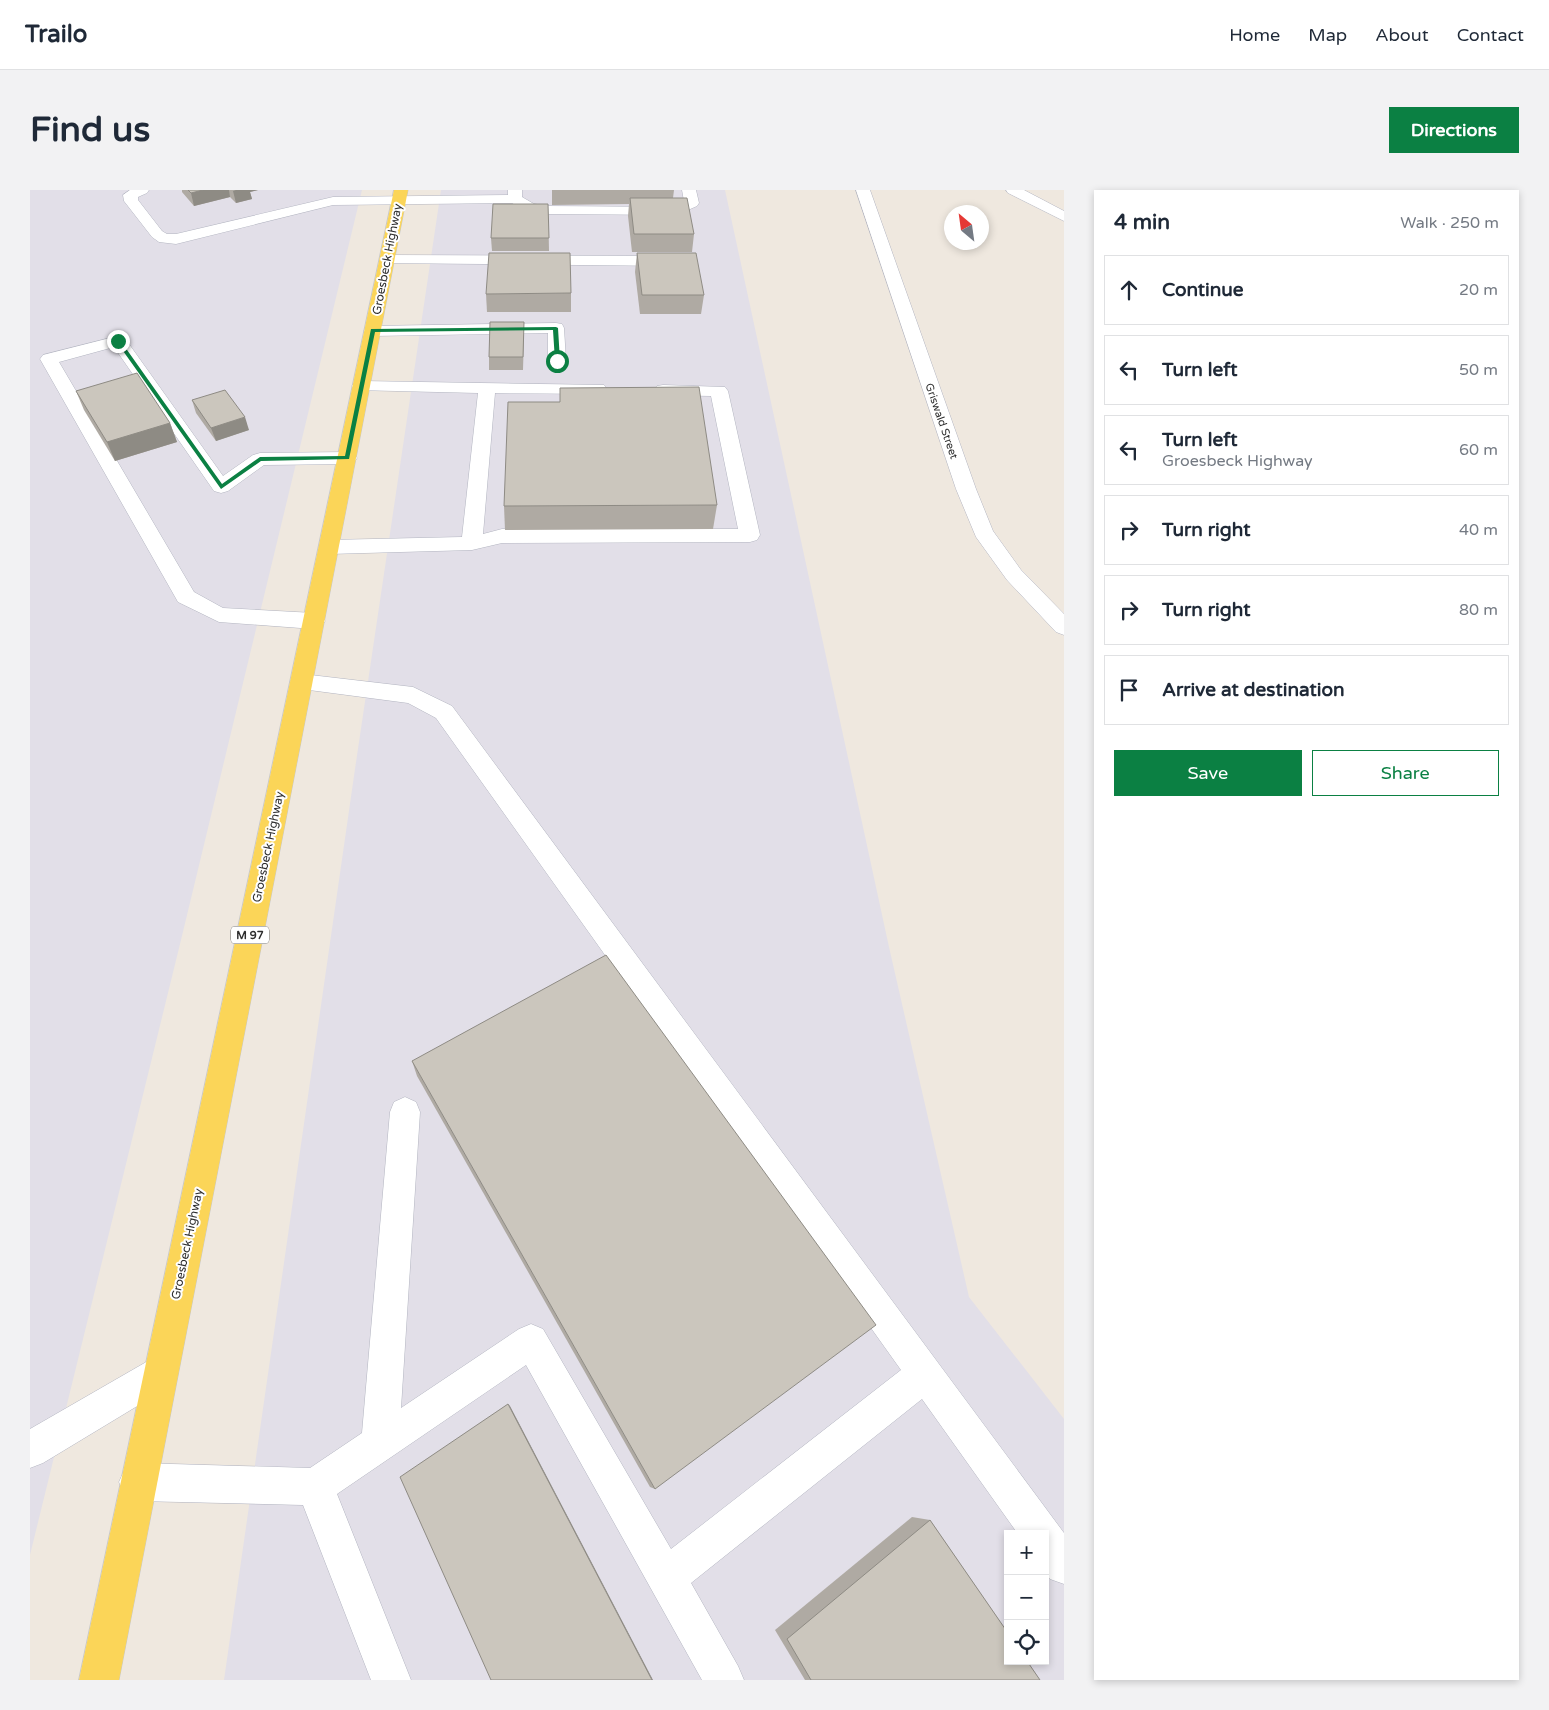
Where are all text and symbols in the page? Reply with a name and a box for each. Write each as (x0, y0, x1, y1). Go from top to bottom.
text: Trailo (25, 20, 87, 49)
text: Home (1229, 24, 1280, 46)
text: Map (1308, 24, 1347, 46)
text: About (1375, 24, 1429, 46)
text: Contact (1457, 24, 1524, 46)
button: Directions (1389, 107, 1519, 153)
text: Find us (30, 109, 150, 151)
street label: Groesbeck Highway (369, 202, 405, 316)
north arrow (944, 205, 989, 250)
text: 4 min (1114, 210, 1170, 235)
text: Walk · 250 m (1400, 213, 1499, 233)
icon: ahead (1115, 276, 1143, 304)
text: Continue (1162, 279, 1244, 301)
text: 20 m (1459, 280, 1498, 300)
route end (107, 330, 130, 353)
route start (546, 350, 569, 373)
icon: left (1115, 356, 1143, 384)
text: Turn left (1162, 359, 1238, 381)
text: 50 m (1459, 360, 1498, 380)
street label: Griswald Street (922, 382, 961, 461)
text: Turn left (1162, 429, 1238, 451)
icon: left (1115, 436, 1143, 464)
text: 60 m (1459, 440, 1498, 460)
text: Groesbeck Highway (1162, 451, 1313, 471)
icon: right (1115, 516, 1143, 544)
text: Turn right (1162, 519, 1250, 541)
text: 40 m (1459, 520, 1498, 540)
icon: right (1115, 596, 1143, 624)
text: Turn right (1162, 599, 1250, 621)
text: 80 m (1459, 600, 1498, 620)
icon: arrive (1115, 676, 1143, 704)
text: Arrive at destination (1162, 679, 1345, 701)
button: Save (1114, 750, 1302, 796)
button: Share (1312, 750, 1499, 796)
street label: Groesbeck Highway (249, 790, 287, 904)
road number: M 97 (231, 926, 269, 944)
street label: Groesbeck Highway (168, 1187, 206, 1301)
map controls (1004, 1530, 1049, 1665)
button: + (1004, 1530, 1049, 1575)
button: − (1004, 1575, 1049, 1620)
button: locate (1004, 1620, 1049, 1665)

